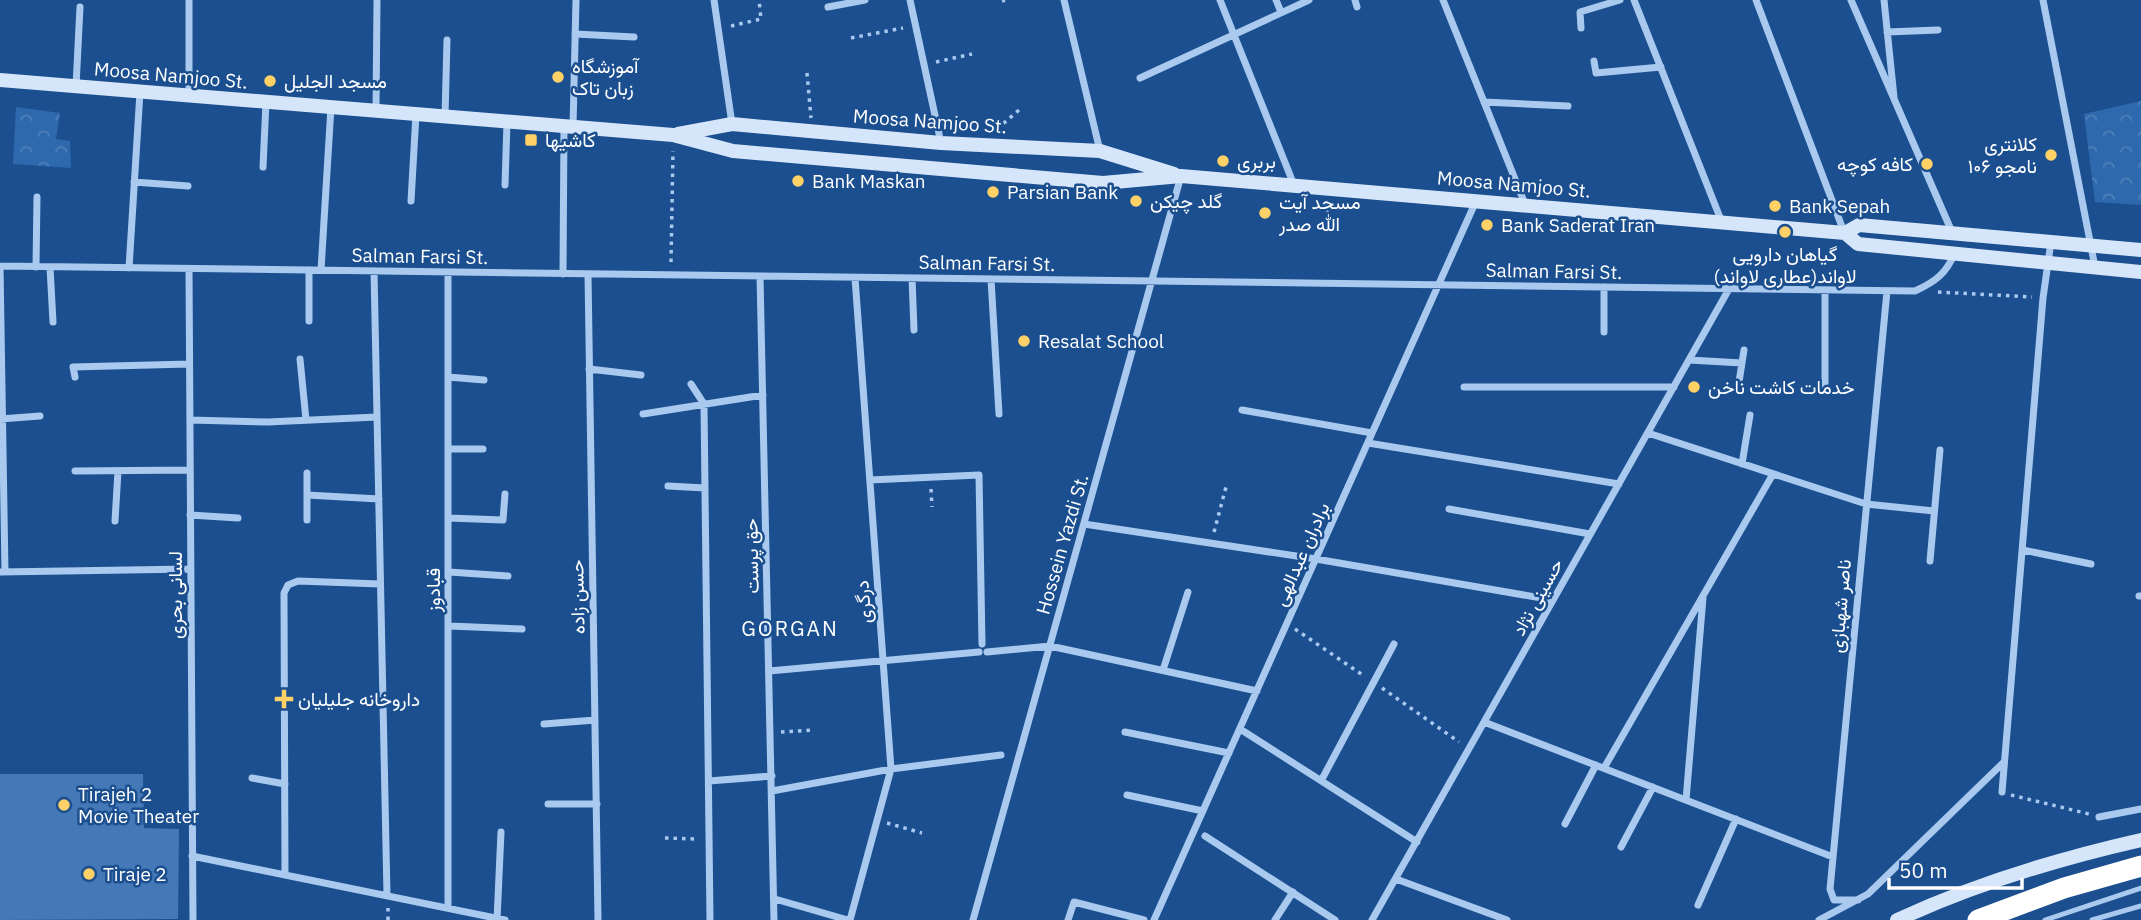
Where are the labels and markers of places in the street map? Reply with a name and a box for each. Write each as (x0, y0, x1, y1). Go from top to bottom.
place label: آموزشگاه زبان تاک (572, 54, 640, 100)
place label: مسجد الجلیل (284, 69, 387, 93)
marker: آموزشگاه زبان تاک (550, 69, 566, 85)
marker: مسجد الجلیل (262, 73, 278, 89)
place label: کاشیها (545, 128, 596, 152)
marker: کاشیها (523, 132, 539, 148)
place label: کلانتری ۱۰۶ نامجو (1968, 132, 2037, 178)
marker: کلانتری ۱۰۶ نامجو (2043, 147, 2059, 163)
place label: بربری (1237, 149, 1276, 173)
place label: کافه کوچه (1837, 152, 1913, 178)
marker: بربری (1215, 153, 1231, 169)
marker: کافه کوچه (1919, 156, 1935, 172)
place label: Bank Maskan (812, 169, 926, 193)
marker: Bank Maskan (790, 173, 806, 189)
place label: Parsian Bank (1007, 180, 1118, 204)
marker: Parsian Bank (985, 184, 1001, 200)
place label: گلد چیکن (1150, 189, 1222, 215)
place label: مسجد آیت الله صدر (1278, 190, 1361, 236)
marker: گلد چیکن (1128, 193, 1144, 209)
place label: Bank Sepah (1789, 194, 1890, 218)
marker: Bank Sepah (1767, 198, 1783, 214)
marker: مسجد آیت الله صدر (1257, 205, 1273, 221)
place label: Bank Saderat Iran (1501, 213, 1655, 237)
marker: Bank Saderat Iran (1479, 217, 1495, 233)
marker: گیاهان دارویی لاواند(عطاری لاواند) (1777, 224, 1793, 240)
place label: گیاهان دارویی لاواند(عطاری لاواند) (1713, 242, 1857, 288)
place label: Resalat School (1038, 329, 1164, 353)
marker: Resalat School (1016, 333, 1032, 349)
place label: خدمات کاشت ناخن (1708, 375, 1854, 399)
marker: خدمات کاشت ناخن (1686, 379, 1702, 395)
place label: داروخانه جلیلیان (298, 687, 420, 711)
marker: داروخانه جلیلیان (276, 691, 292, 707)
place label: Tirajeh 2 Movie Theater (78, 782, 199, 828)
marker: Tirajeh 2 Movie Theater (56, 797, 72, 813)
place label: Tiraje 2 (103, 862, 167, 886)
marker: Tiraje 2 (81, 866, 97, 882)

